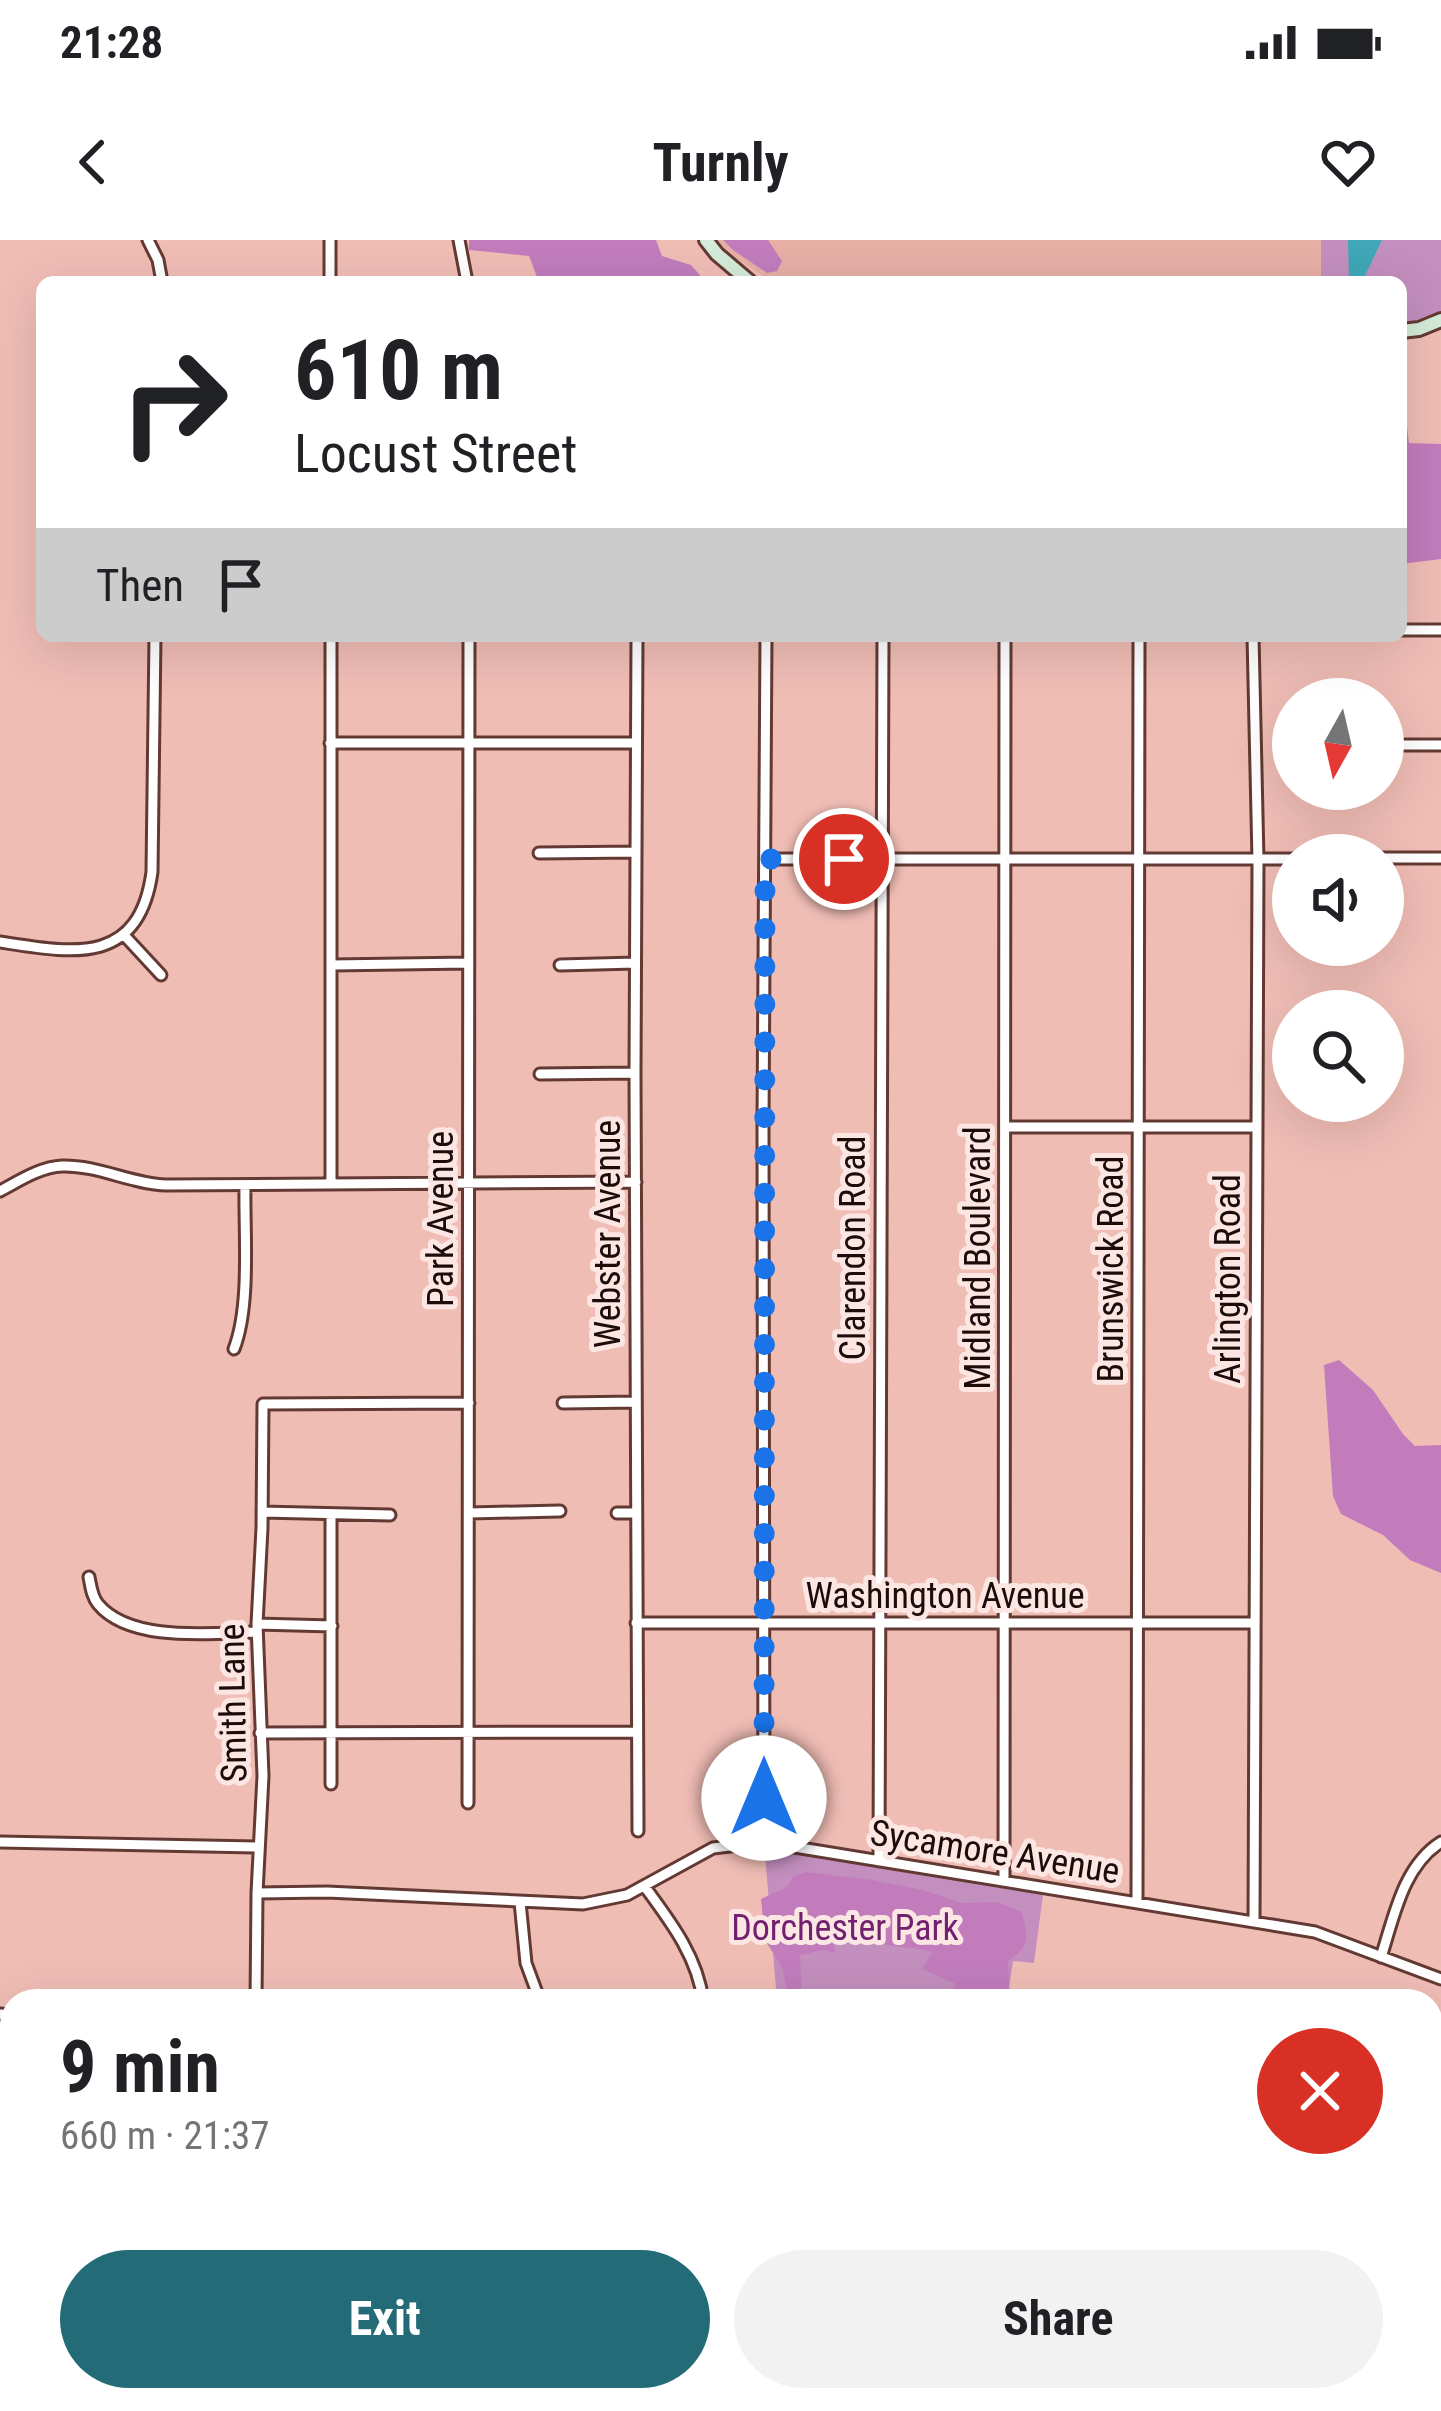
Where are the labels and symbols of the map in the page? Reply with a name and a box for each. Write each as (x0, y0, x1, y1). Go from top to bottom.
north arrow (1272, 678, 1404, 810)
pin (793, 808, 895, 910)
street label: Webster Avenue (587, 1120, 629, 1348)
street label: Midland Boulevard (957, 1126, 999, 1390)
street label: Park Avenue (420, 1131, 462, 1307)
street label: Clarendon Road (832, 1136, 874, 1360)
street label: Brunswick Road (1090, 1156, 1132, 1382)
street label: Arlington Road (1207, 1174, 1249, 1384)
street label: Washington Avenue (805, 1575, 1085, 1617)
street label: Smith Lane (211, 1623, 255, 1783)
position arrow (701, 1735, 827, 1861)
street label: Sycamore Avenue (867, 1812, 1123, 1892)
park label: Dorchester Park (731, 1907, 959, 1949)

